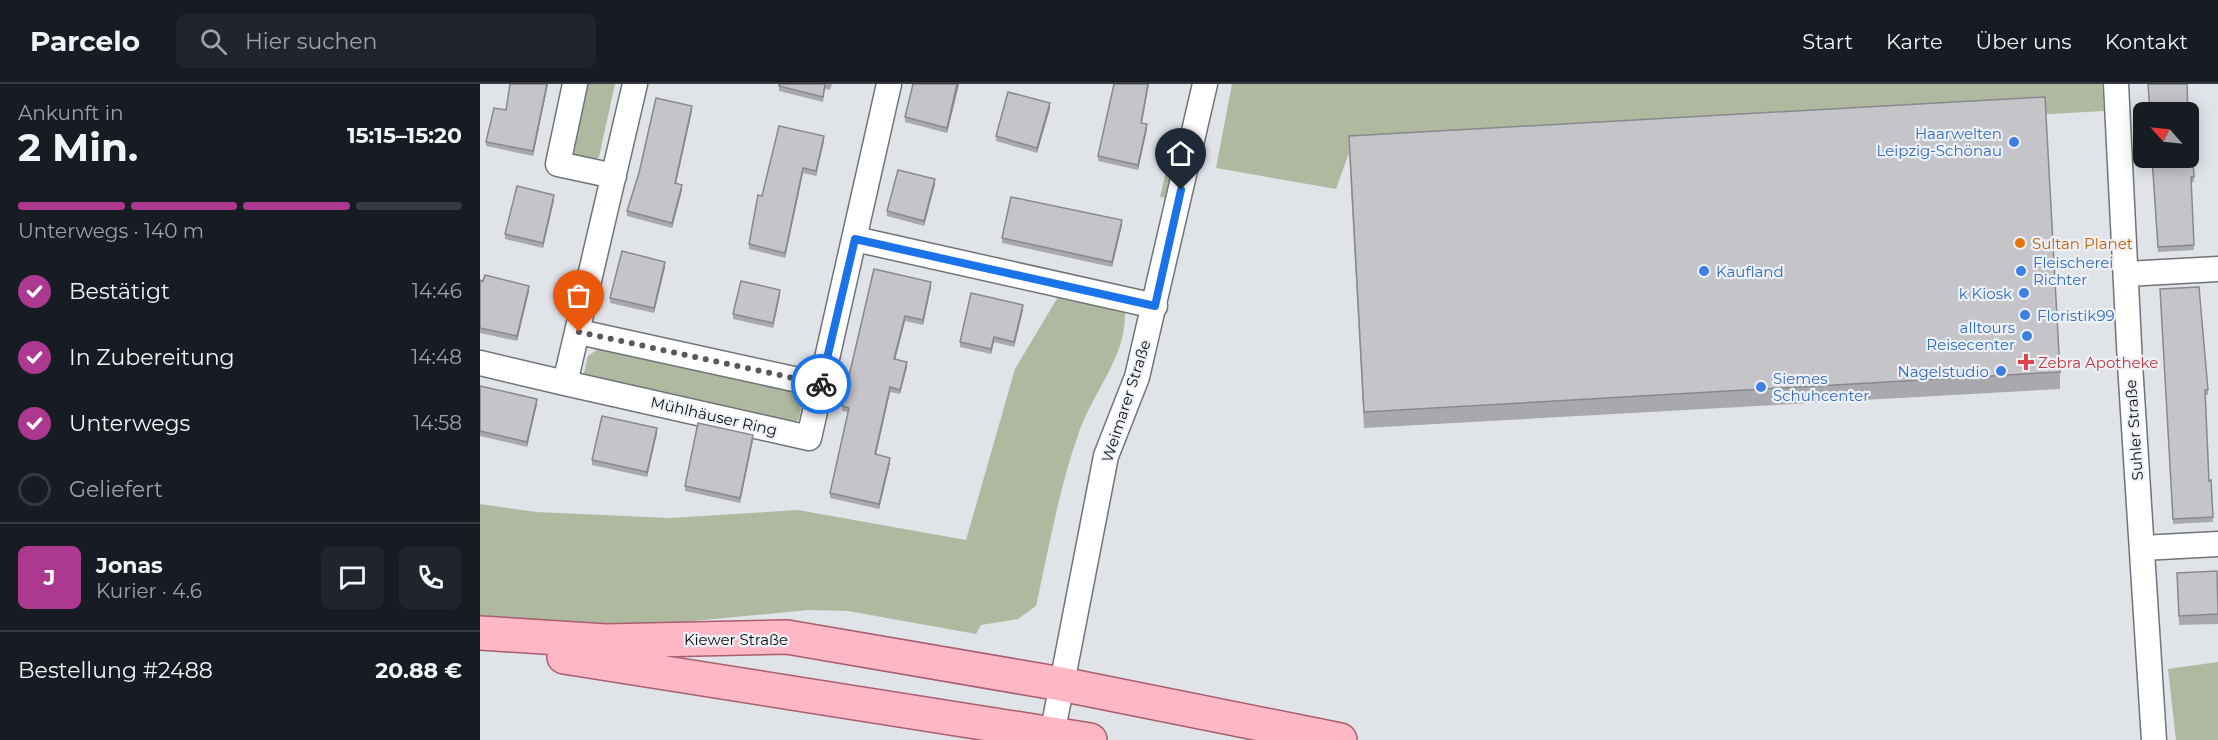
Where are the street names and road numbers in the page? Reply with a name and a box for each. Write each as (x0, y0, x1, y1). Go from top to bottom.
street label: Weimarer Straße (1097, 338, 1155, 464)
street label: Suhler Straße (2121, 379, 2147, 481)
street label: Mühlhäuser Ring (649, 392, 779, 440)
street label: Kiewer Straße (684, 630, 788, 649)

